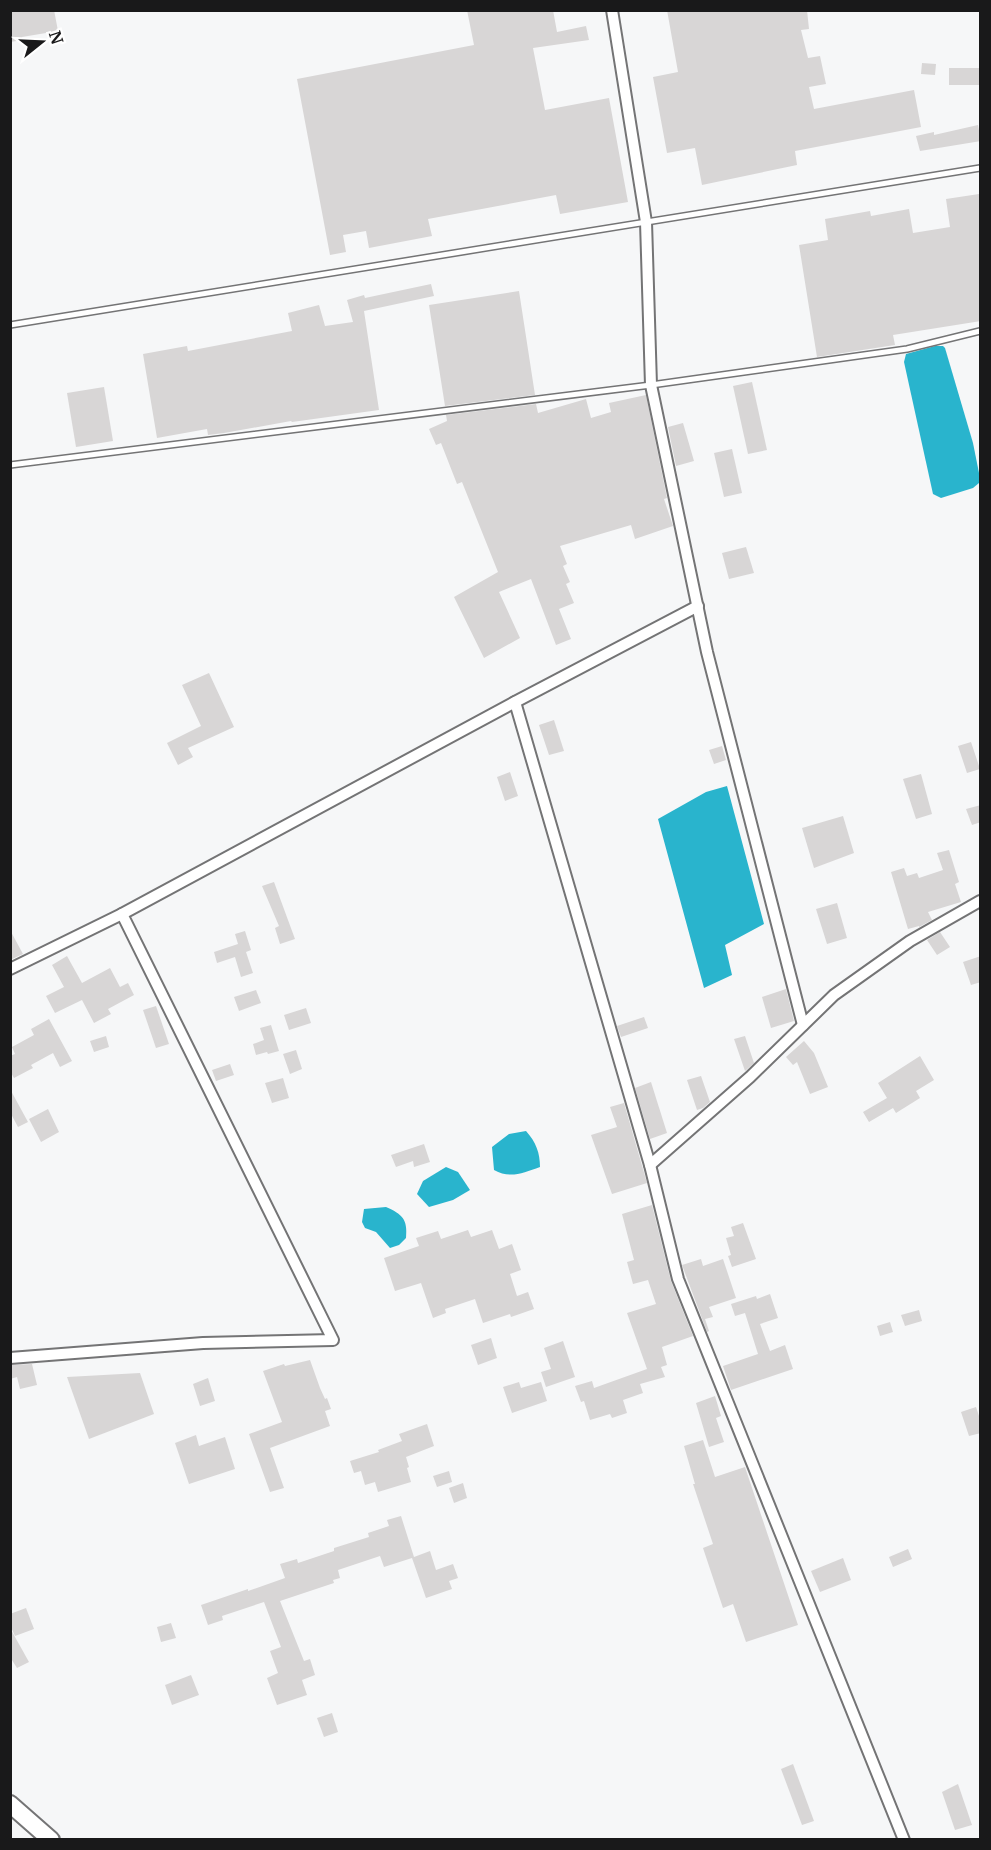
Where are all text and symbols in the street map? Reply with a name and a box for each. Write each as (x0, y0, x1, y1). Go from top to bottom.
north arrow (12, 12, 72, 72)
text: N (45, 28, 68, 47)

